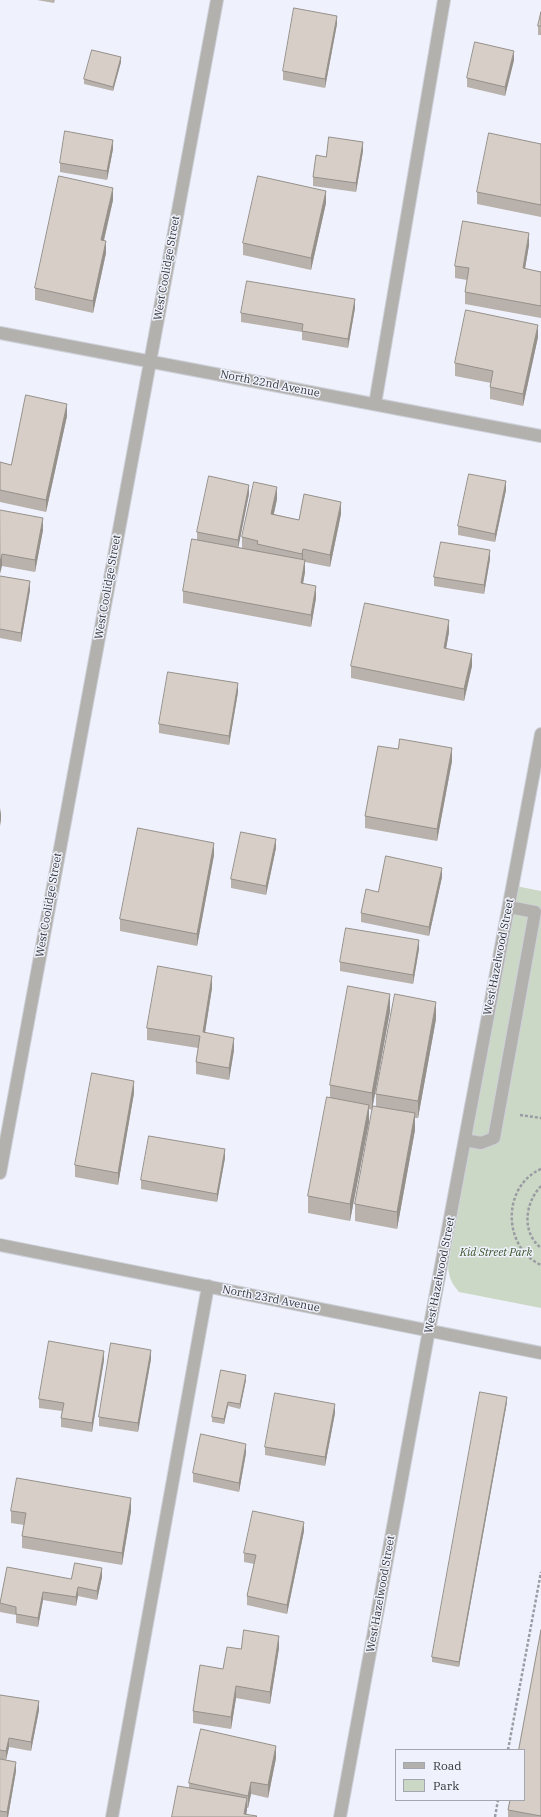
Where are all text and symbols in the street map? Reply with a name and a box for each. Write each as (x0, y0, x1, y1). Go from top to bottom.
street label: West Coolidge Street (151, 215, 183, 321)
street label: North 22nd Avenue (219, 368, 321, 400)
street label: West Coolidge Street (92, 534, 124, 640)
street label: West Coolidge Street (33, 852, 65, 958)
street label: West Hazelwood Street (481, 898, 517, 1016)
street label: West Hazelwood Street (422, 1216, 458, 1334)
park label: Kid Street Park (460, 1246, 532, 1260)
street label: North 23rd Avenue (221, 1283, 321, 1315)
street label: West Hazelwood Street (364, 1535, 398, 1653)
legend (395, 1749, 525, 1801)
text: Road (433, 1758, 462, 1773)
text: Park (433, 1778, 459, 1793)

